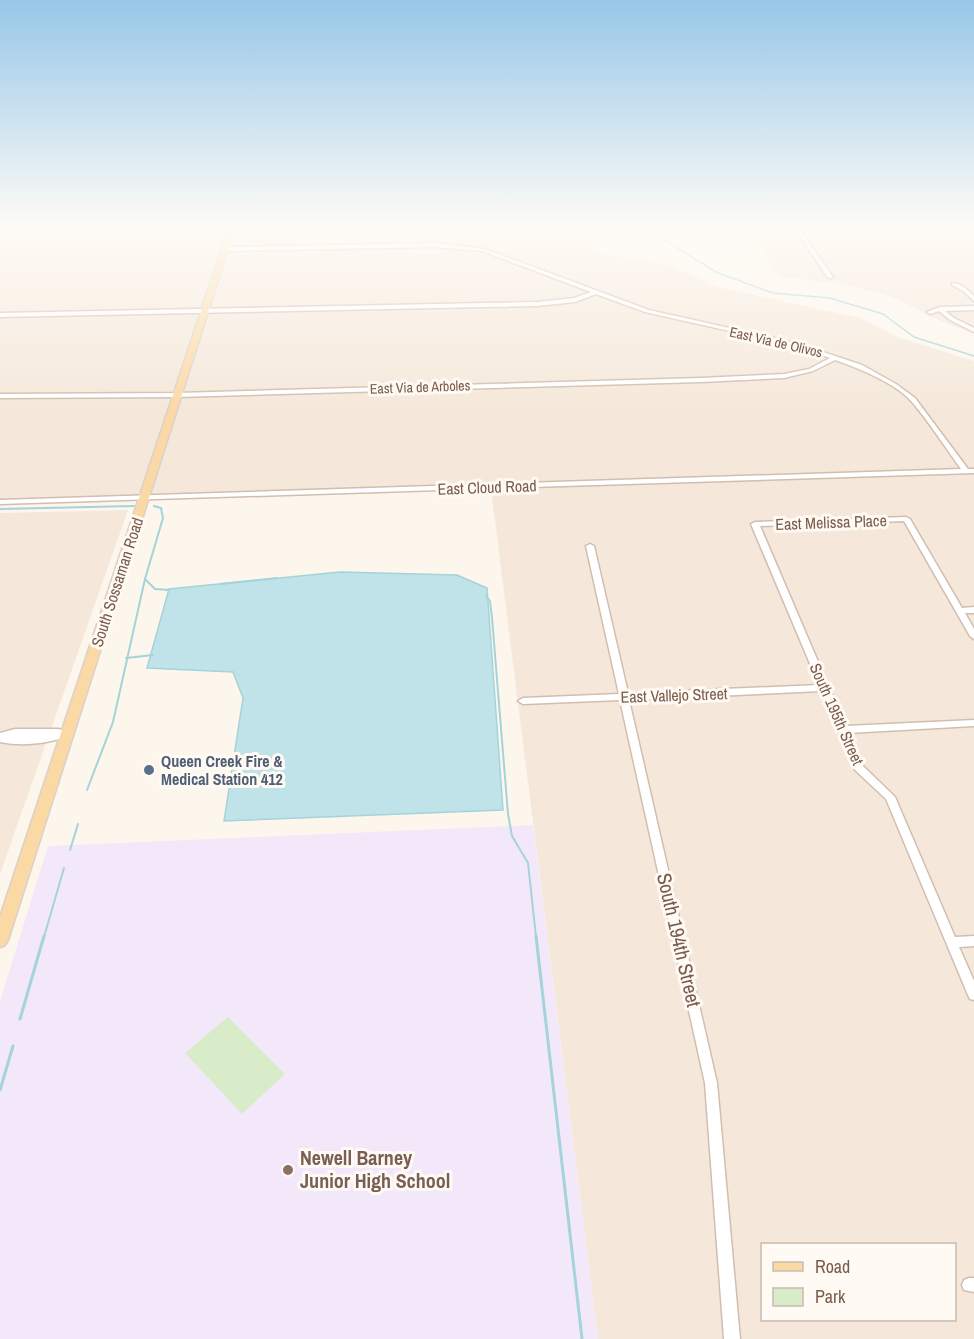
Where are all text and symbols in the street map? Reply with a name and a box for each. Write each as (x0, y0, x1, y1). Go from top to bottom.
street label: East Via de Olivos (728, 323, 825, 361)
street label: East Via de Arboles (369, 376, 471, 398)
street label: East Cloud Road (437, 474, 537, 500)
street label: East Melissa Place (775, 509, 887, 535)
street label: South Sossaman Road (86, 514, 148, 650)
street label: South 195th Street (805, 660, 869, 769)
street label: East Vallejo Street (620, 682, 728, 708)
place label: Queen Creek Fire & Medical Station 412 (161, 750, 283, 790)
marker: Queen Creek Fire & Medical Station 412 (142, 763, 156, 777)
street label: South 194th Street (651, 870, 708, 1010)
place label: Newell Barney Junior High School (300, 1144, 450, 1194)
marker: Newell Barney Junior High School (281, 1163, 295, 1177)
legend (761, 1243, 956, 1321)
text: Road (815, 1254, 850, 1279)
text: Park (815, 1284, 846, 1309)

